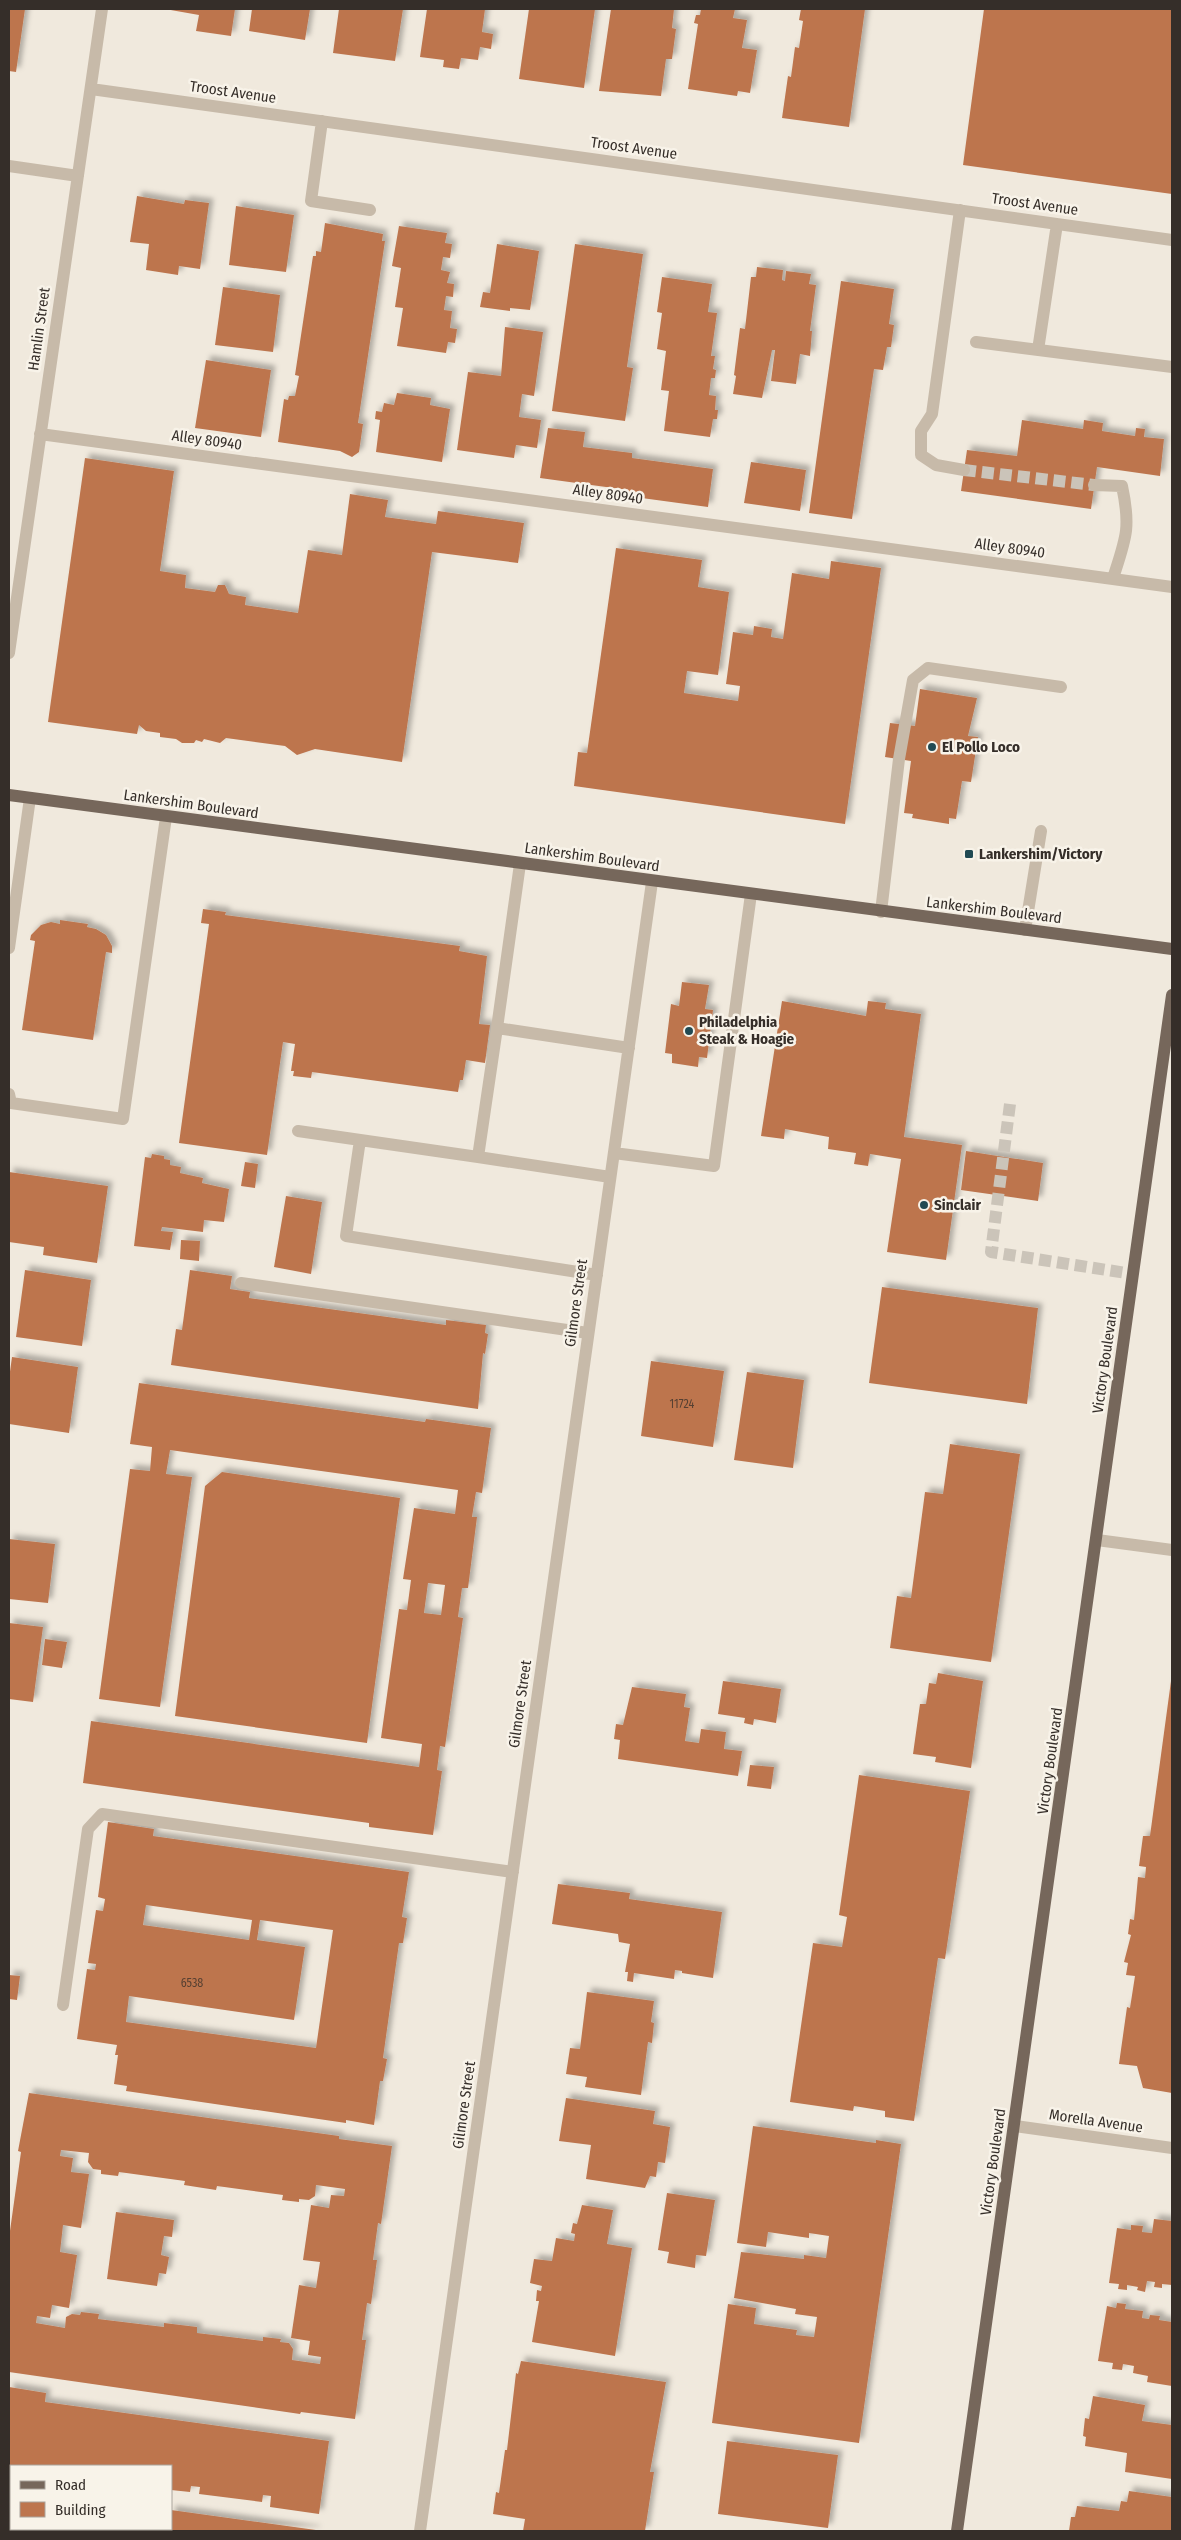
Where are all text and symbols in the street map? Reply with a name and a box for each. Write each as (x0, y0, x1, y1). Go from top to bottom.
street label: Troost Avenue (189, 77, 277, 107)
street label: Troost Avenue (590, 133, 678, 163)
street label: Troost Avenue (991, 189, 1079, 219)
street label: Hamlin Street (24, 286, 54, 372)
street label: Alley 80940 (171, 426, 243, 454)
street label: Alley 80940 (572, 480, 644, 508)
street label: Alley 80940 (974, 534, 1046, 562)
place label: El Pollo Loco (942, 738, 1020, 756)
marker: El Pollo Loco (926, 741, 938, 753)
street label: Lankershim Boulevard (122, 786, 260, 822)
street label: Lankershim Boulevard (523, 839, 661, 875)
place label: Lankershim/Victory (979, 845, 1103, 863)
marker: Lankershim/Victory (963, 848, 975, 860)
street label: Lankershim Boulevard (925, 893, 1063, 927)
place label: Philadelphia Steak & Hoagie (699, 1013, 795, 1048)
marker: Philadelphia Steak & Hoagie (683, 1025, 695, 1037)
place label: Sinclair (934, 1196, 981, 1214)
marker: Sinclair (918, 1199, 930, 1211)
street label: Gilmore Street (561, 1258, 591, 1348)
street label: Victory Boulevard (1089, 1305, 1121, 1415)
house number: 11724 (670, 1397, 695, 1411)
street label: Gilmore Street (505, 1659, 535, 1749)
street label: Victory Boulevard (1034, 1706, 1066, 1816)
house number: 6538 (181, 1976, 203, 1990)
street label: Gilmore Street (449, 2060, 479, 2150)
street label: Morella Avenue (1048, 2106, 1144, 2136)
street label: Victory Boulevard (977, 2107, 1009, 2217)
legend (10, 2465, 172, 2530)
text: Road (55, 2476, 86, 2494)
text: Building (55, 2501, 106, 2519)

